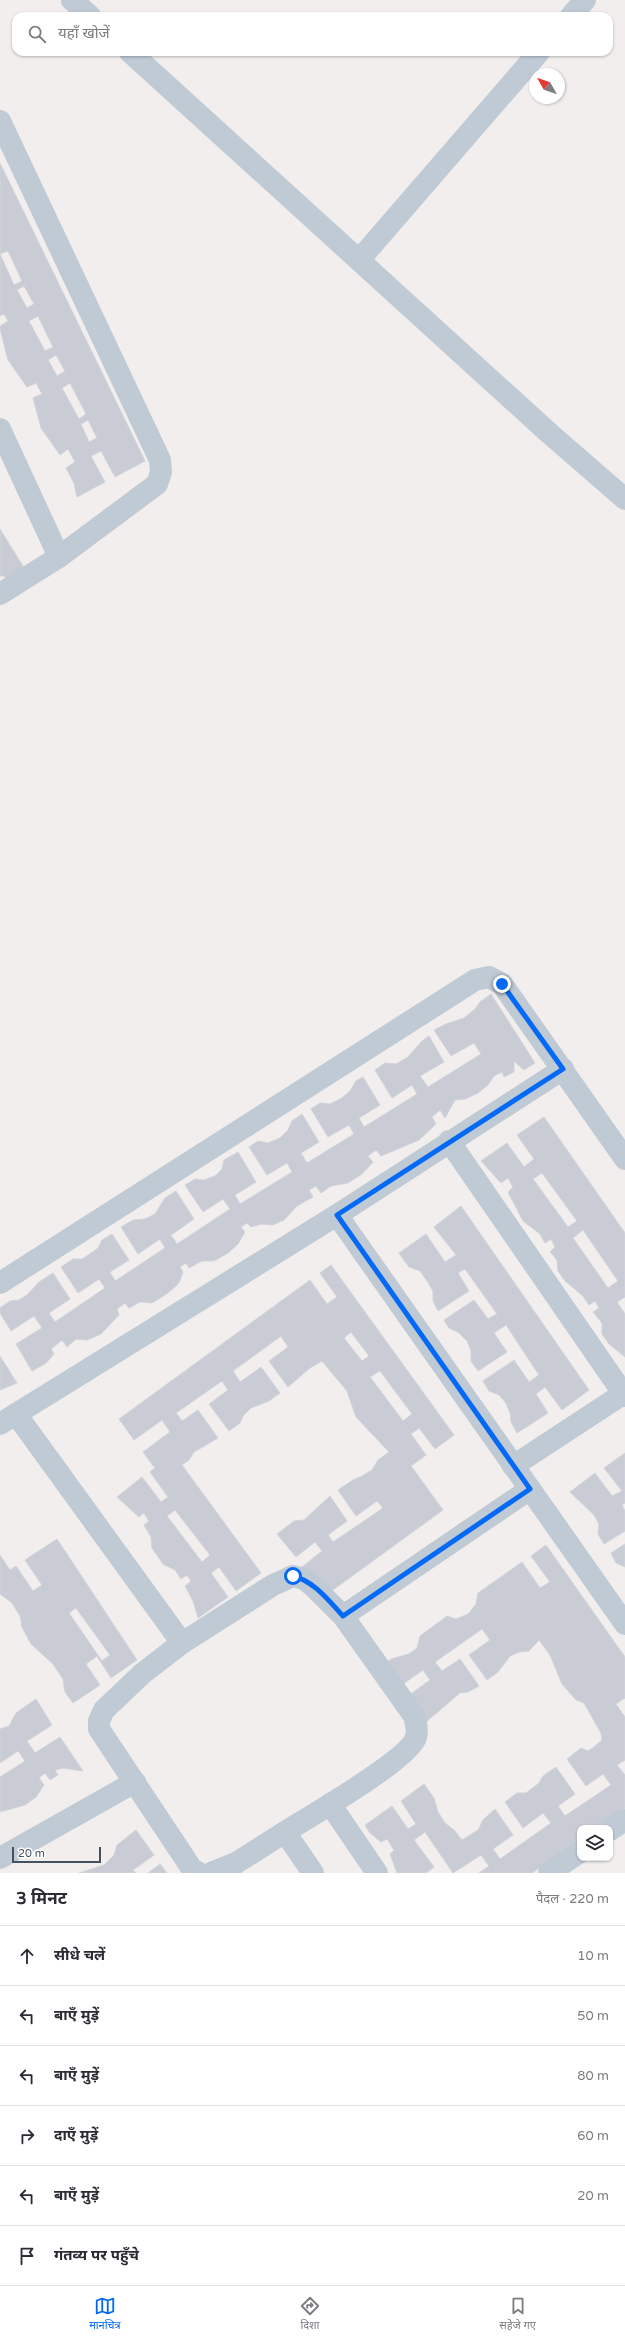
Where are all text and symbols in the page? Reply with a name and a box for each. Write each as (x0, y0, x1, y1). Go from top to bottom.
search box (12, 12, 613, 56)
icon: search (26, 23, 48, 45)
text: यहाँ खोजें (58, 24, 110, 42)
north arrow (529, 68, 565, 104)
route end (493, 975, 511, 993)
route start (284, 1567, 302, 1585)
map controls (577, 1825, 613, 1861)
button: layers (577, 1825, 613, 1861)
scale bar (12, 1845, 101, 1864)
text: 20 m (18, 1847, 45, 1860)
text: 3 मिनट (16, 1888, 67, 1909)
text: पैदल · 220 m (536, 1891, 609, 1907)
icon: ahead (16, 1945, 38, 1967)
text: सीधे चलें (54, 1946, 105, 1964)
text: 10 m (577, 1948, 609, 1964)
icon: left (16, 2005, 38, 2027)
text: बाएँ मुड़ें (54, 2006, 99, 2024)
text: 50 m (577, 2008, 609, 2024)
icon: left (16, 2065, 38, 2087)
text: बाएँ मुड़ें (54, 2066, 99, 2084)
text: 80 m (577, 2068, 609, 2084)
icon: right (16, 2125, 38, 2147)
text: दाएँ मुड़ें (54, 2126, 98, 2144)
text: 60 m (577, 2128, 609, 2144)
icon: left (16, 2185, 38, 2207)
text: बाएँ मुड़ें (54, 2186, 99, 2204)
text: 20 m (577, 2188, 609, 2204)
icon: arrive (16, 2245, 38, 2267)
text: गंतव्य पर पहुँचे (54, 2246, 139, 2264)
tab: मानचित्र (89, 2295, 121, 2333)
tab: दिशा (299, 2295, 321, 2333)
tab: सहेजे गए (499, 2295, 536, 2333)

